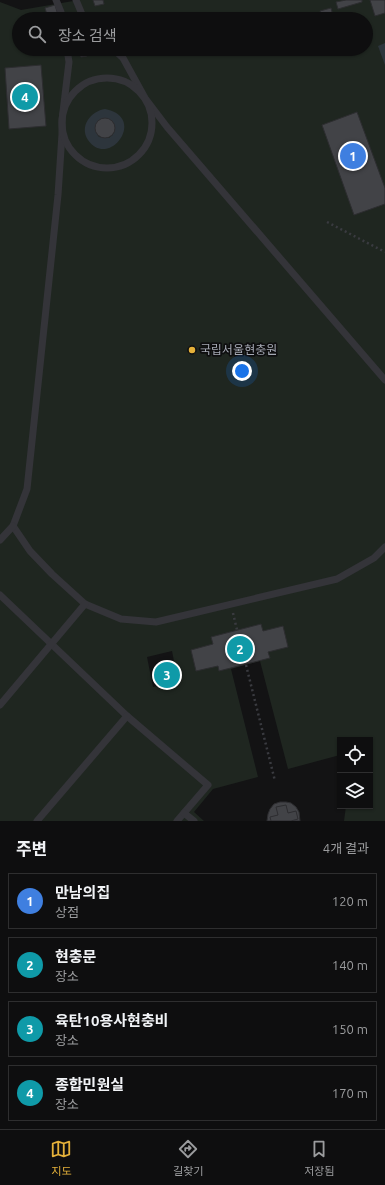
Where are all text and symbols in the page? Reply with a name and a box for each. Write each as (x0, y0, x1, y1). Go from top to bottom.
search box (12, 12, 373, 56)
icon: search (26, 23, 48, 45)
text: 장소 검색 (58, 27, 117, 44)
pin: 4 (12, 82, 38, 112)
pin: 1 (340, 141, 366, 171)
place label: 국립서울현충원 (200, 343, 277, 356)
marker: 국립서울현충원 (187, 345, 197, 355)
your location (232, 361, 252, 381)
pin: 2 (227, 634, 253, 664)
pin: 3 (154, 660, 180, 690)
map controls (337, 737, 373, 809)
button: locate (337, 737, 373, 773)
button: layers (337, 773, 373, 809)
text: 주변 (16, 839, 47, 858)
text: 4개 결과 (323, 841, 369, 855)
text: 만남의집 (55, 884, 110, 901)
text: 1 (26, 894, 34, 908)
text: 120 m (332, 894, 368, 908)
text: 상점 (55, 905, 79, 919)
text: 현충문 (55, 948, 96, 965)
text: 2 (26, 958, 34, 972)
text: 140 m (332, 958, 368, 972)
text: 장소 (55, 969, 79, 983)
text: 육탄10용사현충비 (55, 1012, 169, 1029)
text: 3 (26, 1022, 34, 1036)
text: 150 m (332, 1022, 368, 1036)
text: 장소 (55, 1033, 79, 1047)
text: 종합민원실 (55, 1076, 124, 1093)
text: 4 (26, 1086, 34, 1100)
text: 170 m (332, 1086, 368, 1100)
text: 장소 (55, 1097, 79, 1111)
tab: 지도 (50, 1138, 72, 1178)
tab: 길찾기 (173, 1138, 204, 1178)
tab: 저장됨 (304, 1138, 335, 1178)

